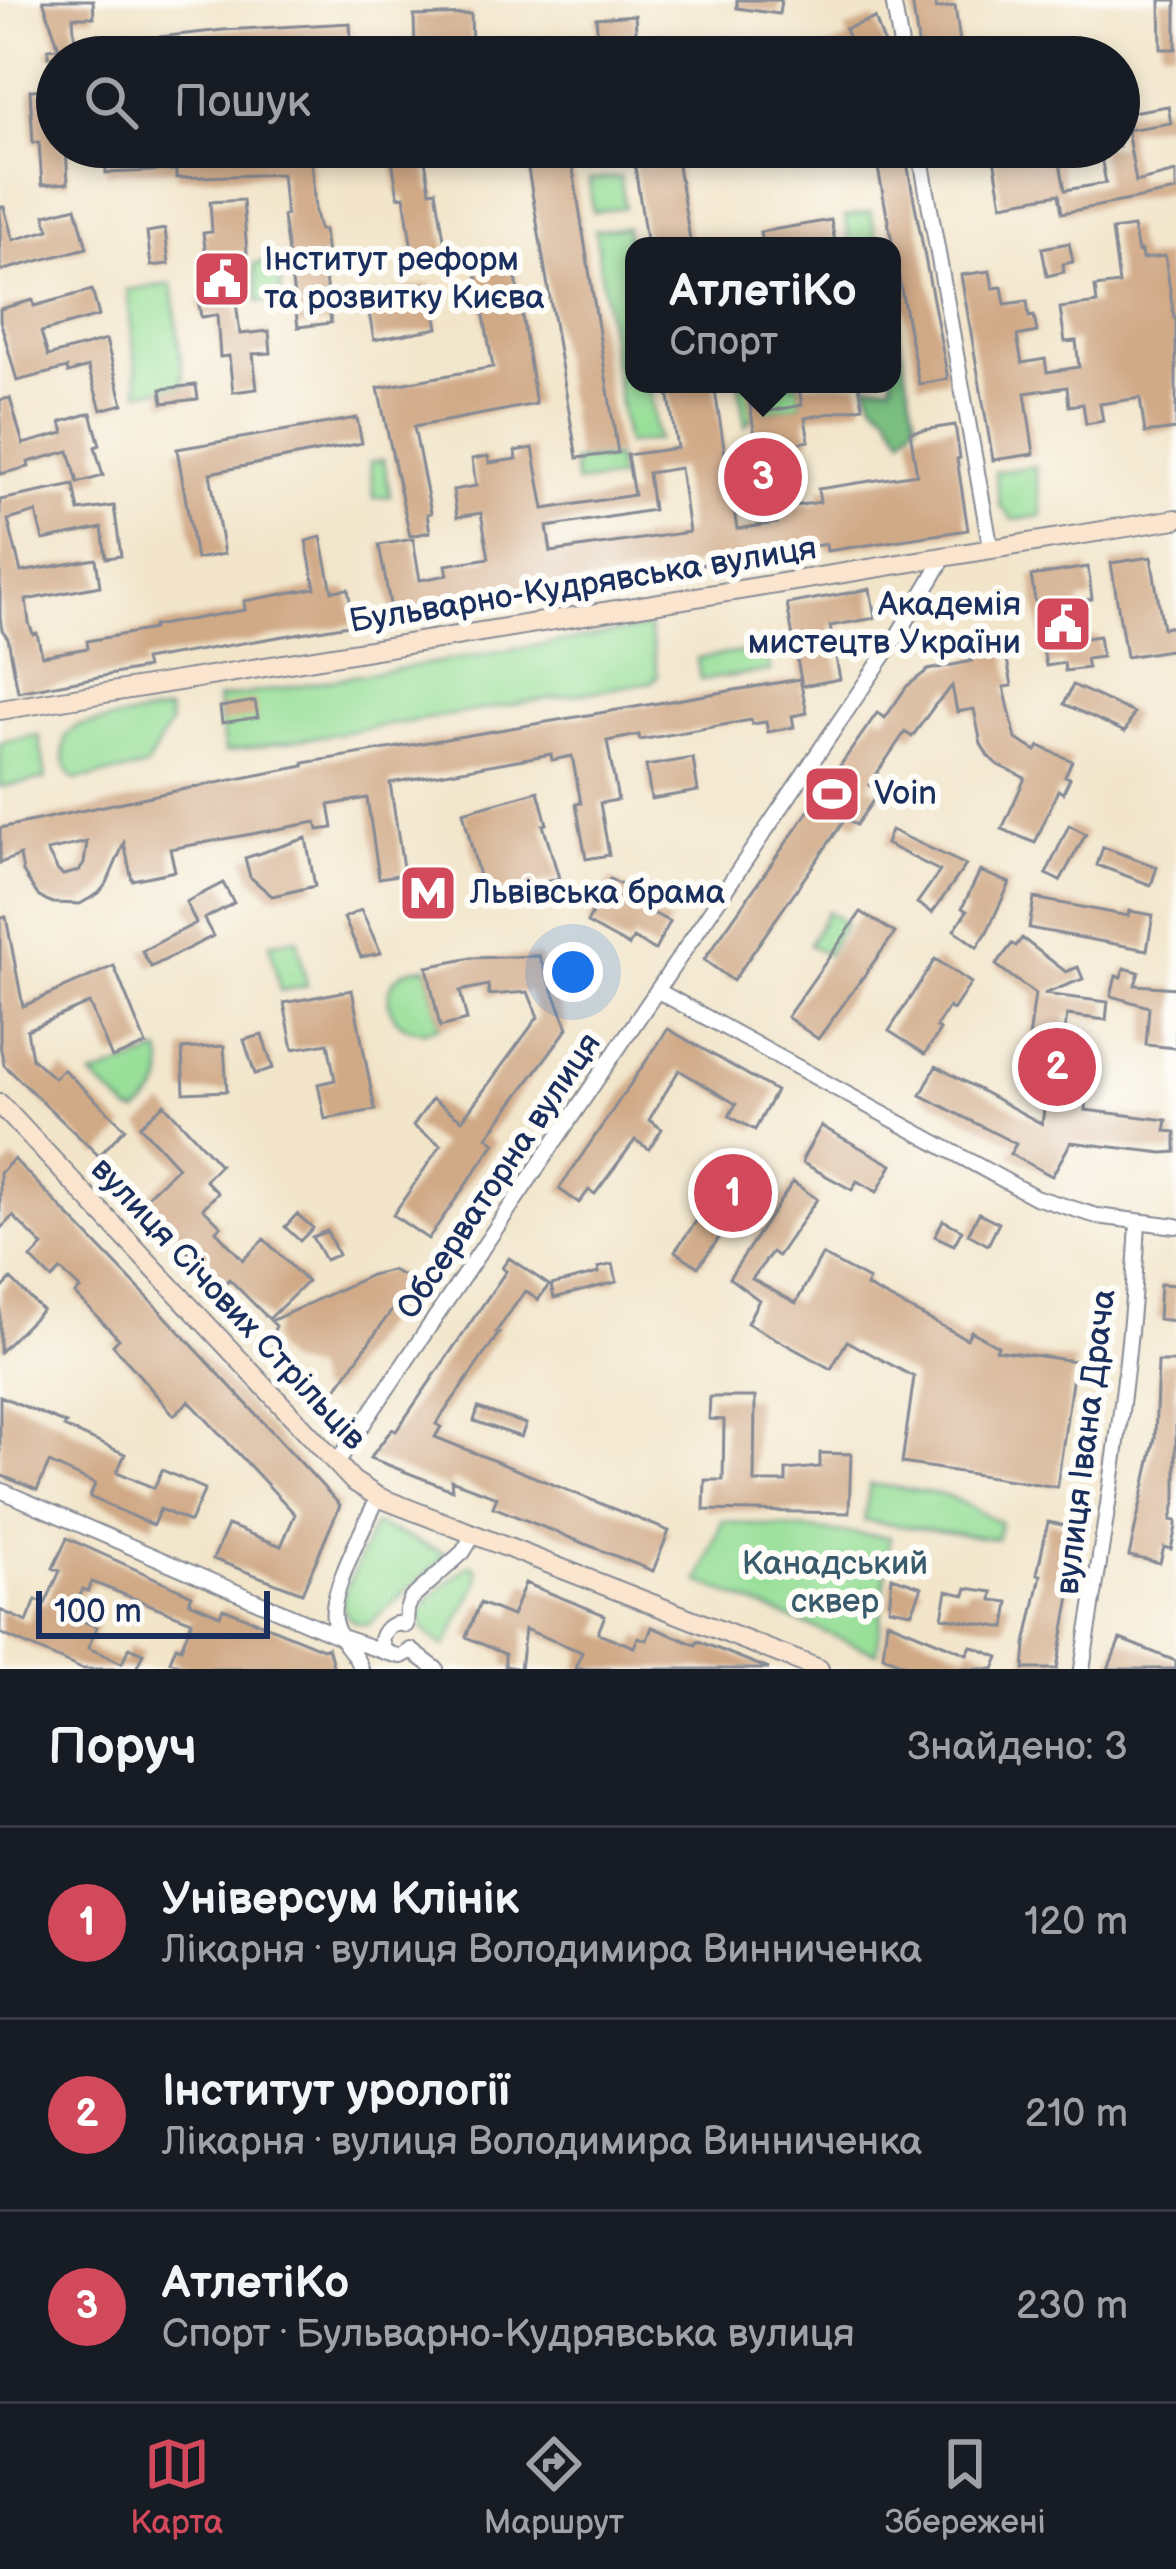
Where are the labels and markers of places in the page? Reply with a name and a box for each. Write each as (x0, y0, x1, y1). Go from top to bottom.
place label: Інститут реформ та розвитку Києва (264, 240, 545, 318)
public building icon: Інститут реформ та розвитку Києва (191, 248, 253, 310)
pin: 3 (724, 432, 802, 522)
place label: Академія мистецтв України (748, 585, 1021, 663)
public building icon: Академія мистецтв України (1032, 593, 1094, 655)
sports icon: Voin (801, 763, 863, 825)
place label: Voin (874, 774, 937, 814)
metro station icon: Львівська брама (397, 862, 459, 924)
place label: Львівська брама (469, 873, 725, 913)
pin: 2 (1018, 1022, 1096, 1112)
pin: 1 (694, 1148, 772, 1238)

